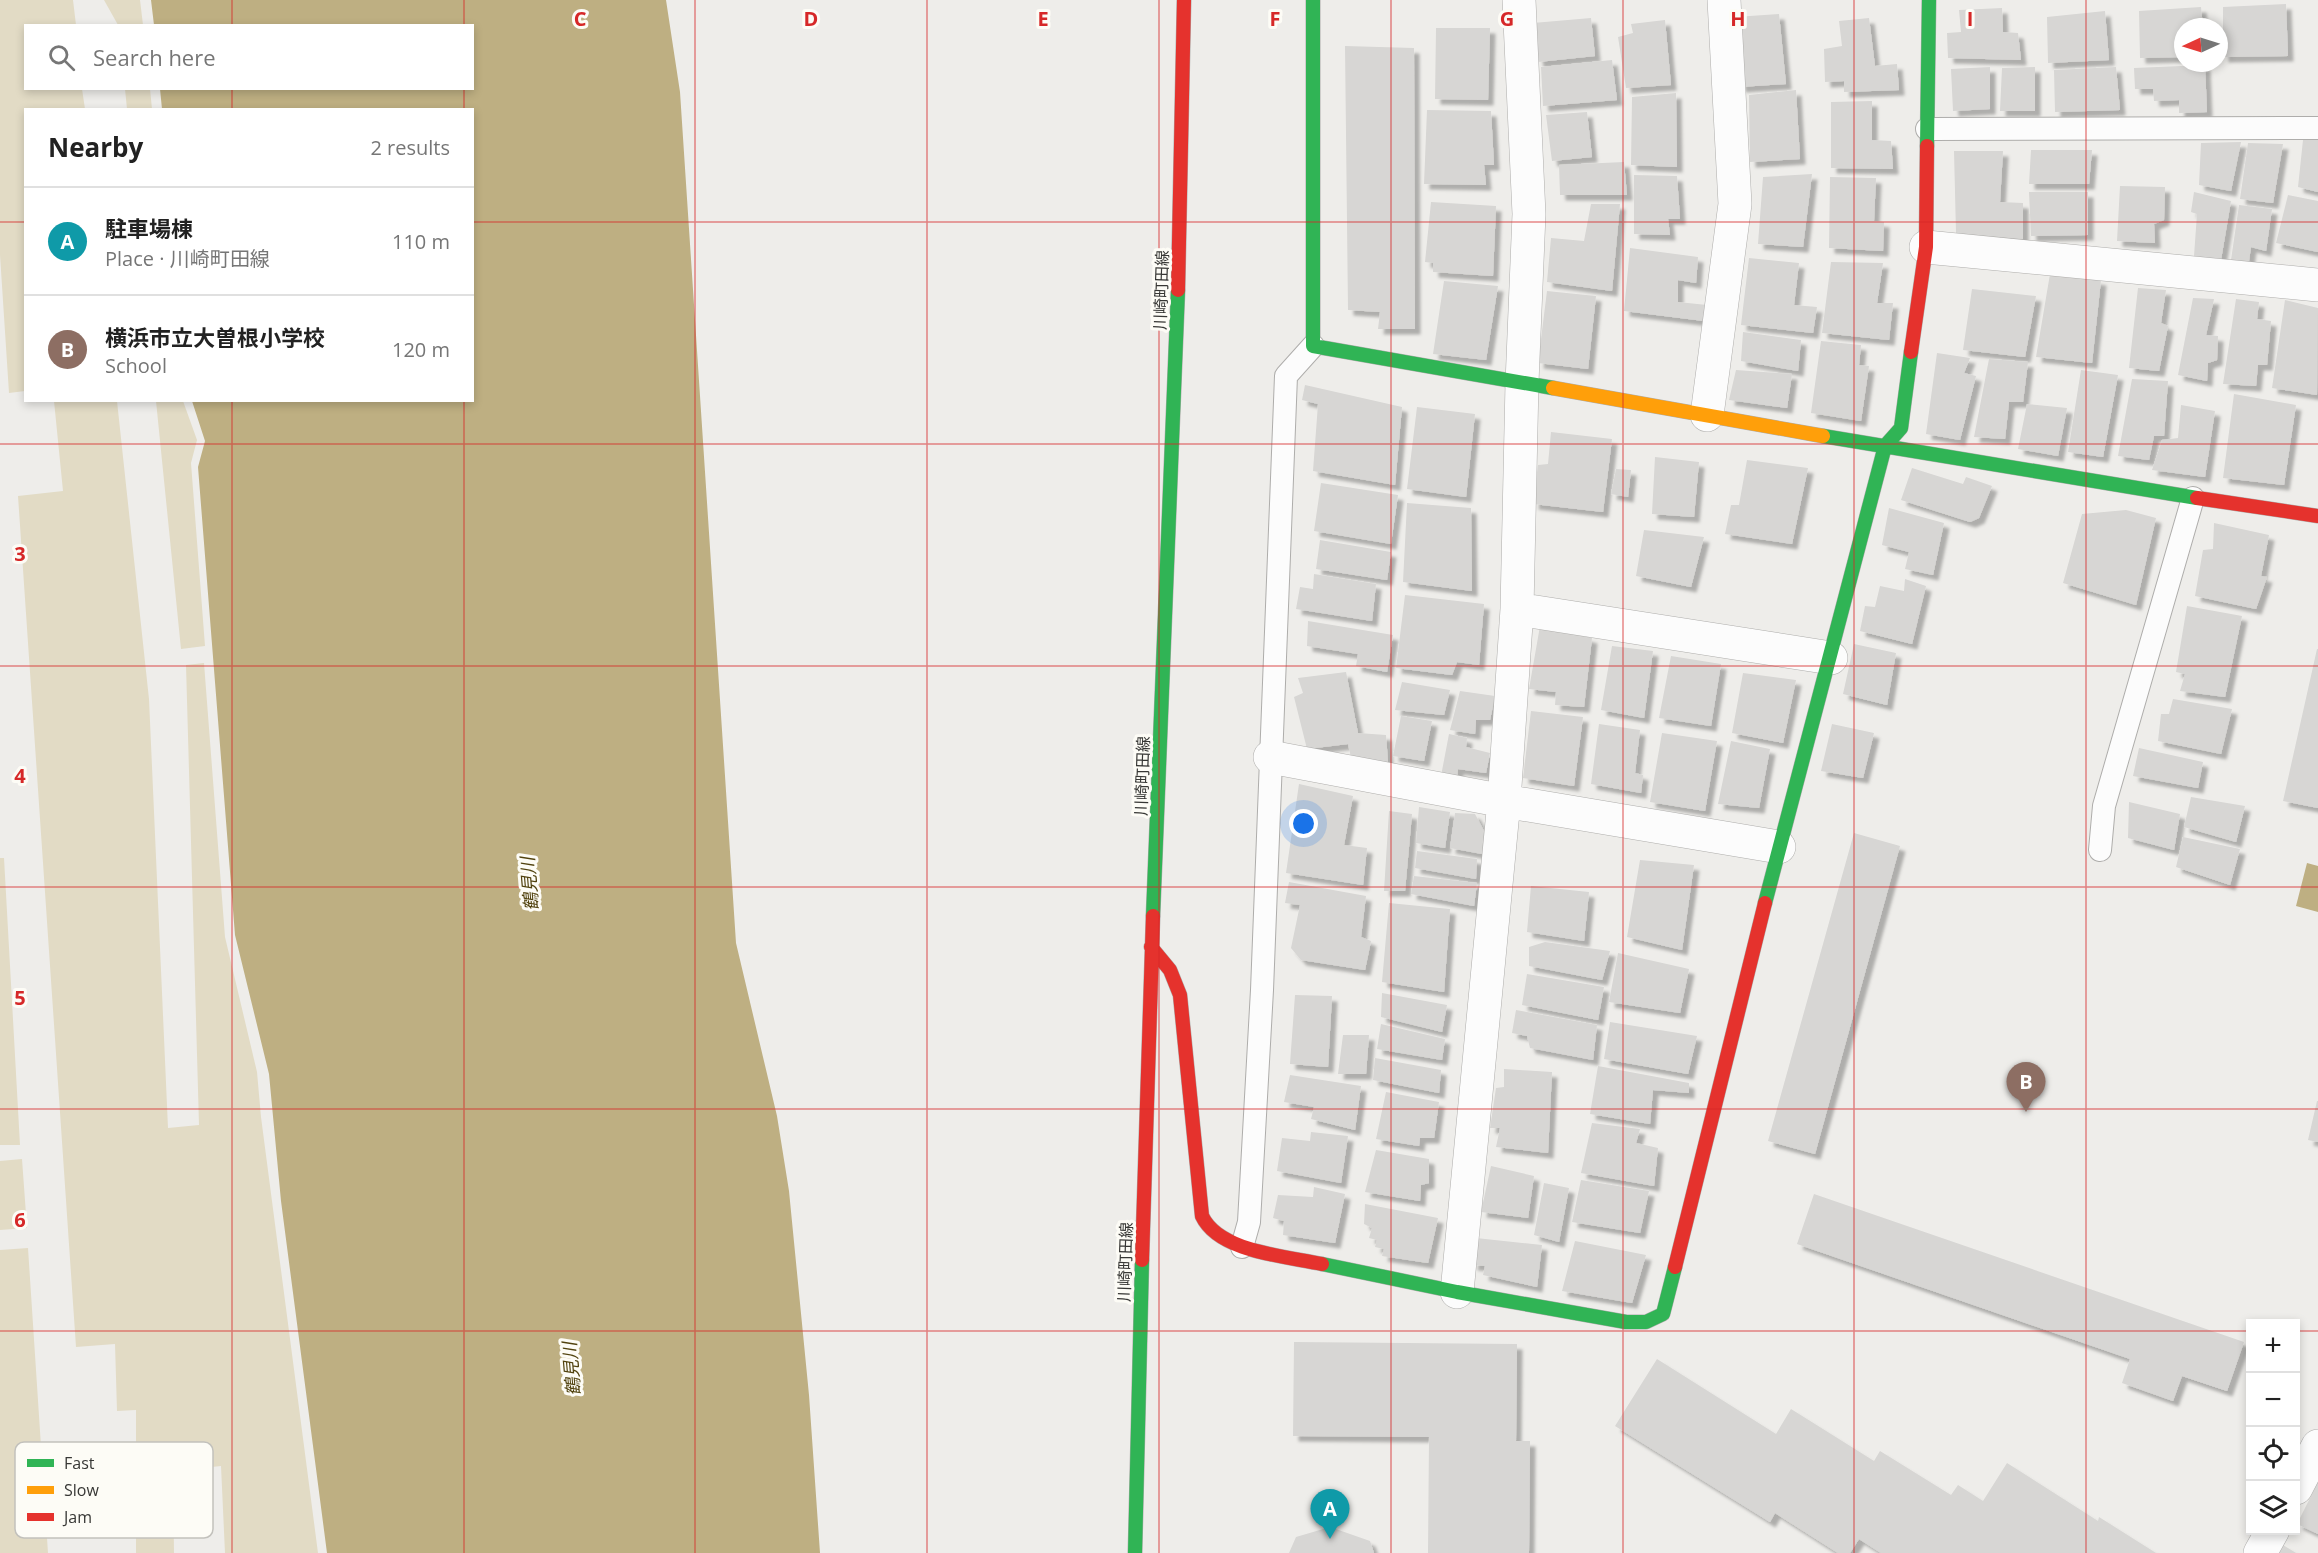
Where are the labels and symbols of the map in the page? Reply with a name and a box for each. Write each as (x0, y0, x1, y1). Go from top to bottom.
text: C (574, 5, 587, 32)
text: D (804, 5, 818, 32)
text: E (1037, 5, 1049, 32)
text: F (1270, 5, 1280, 32)
text: G (1500, 5, 1514, 32)
text: H (1730, 5, 1746, 32)
text: I (1967, 5, 1973, 32)
north arrow (2174, 18, 2228, 72)
street label: 川崎町田線 (1149, 250, 1173, 330)
text: 3 (14, 540, 26, 567)
street label: 川崎町田線 (1130, 736, 1154, 816)
text: 4 (14, 762, 26, 789)
your location (1289, 809, 1318, 838)
water label: 鶴見川 (515, 854, 543, 912)
text: 5 (14, 984, 26, 1011)
pin: B (2006, 1062, 2046, 1112)
text: 6 (14, 1206, 26, 1233)
street label: 川崎町田線 (1113, 1222, 1137, 1302)
water label: 鶴見川 (557, 1339, 585, 1397)
legend (15, 1442, 213, 1538)
text: Fast (64, 1452, 95, 1474)
text: Slow (64, 1479, 99, 1501)
pin: A (1310, 1490, 1350, 1539)
text: Jam (62, 1506, 92, 1528)

